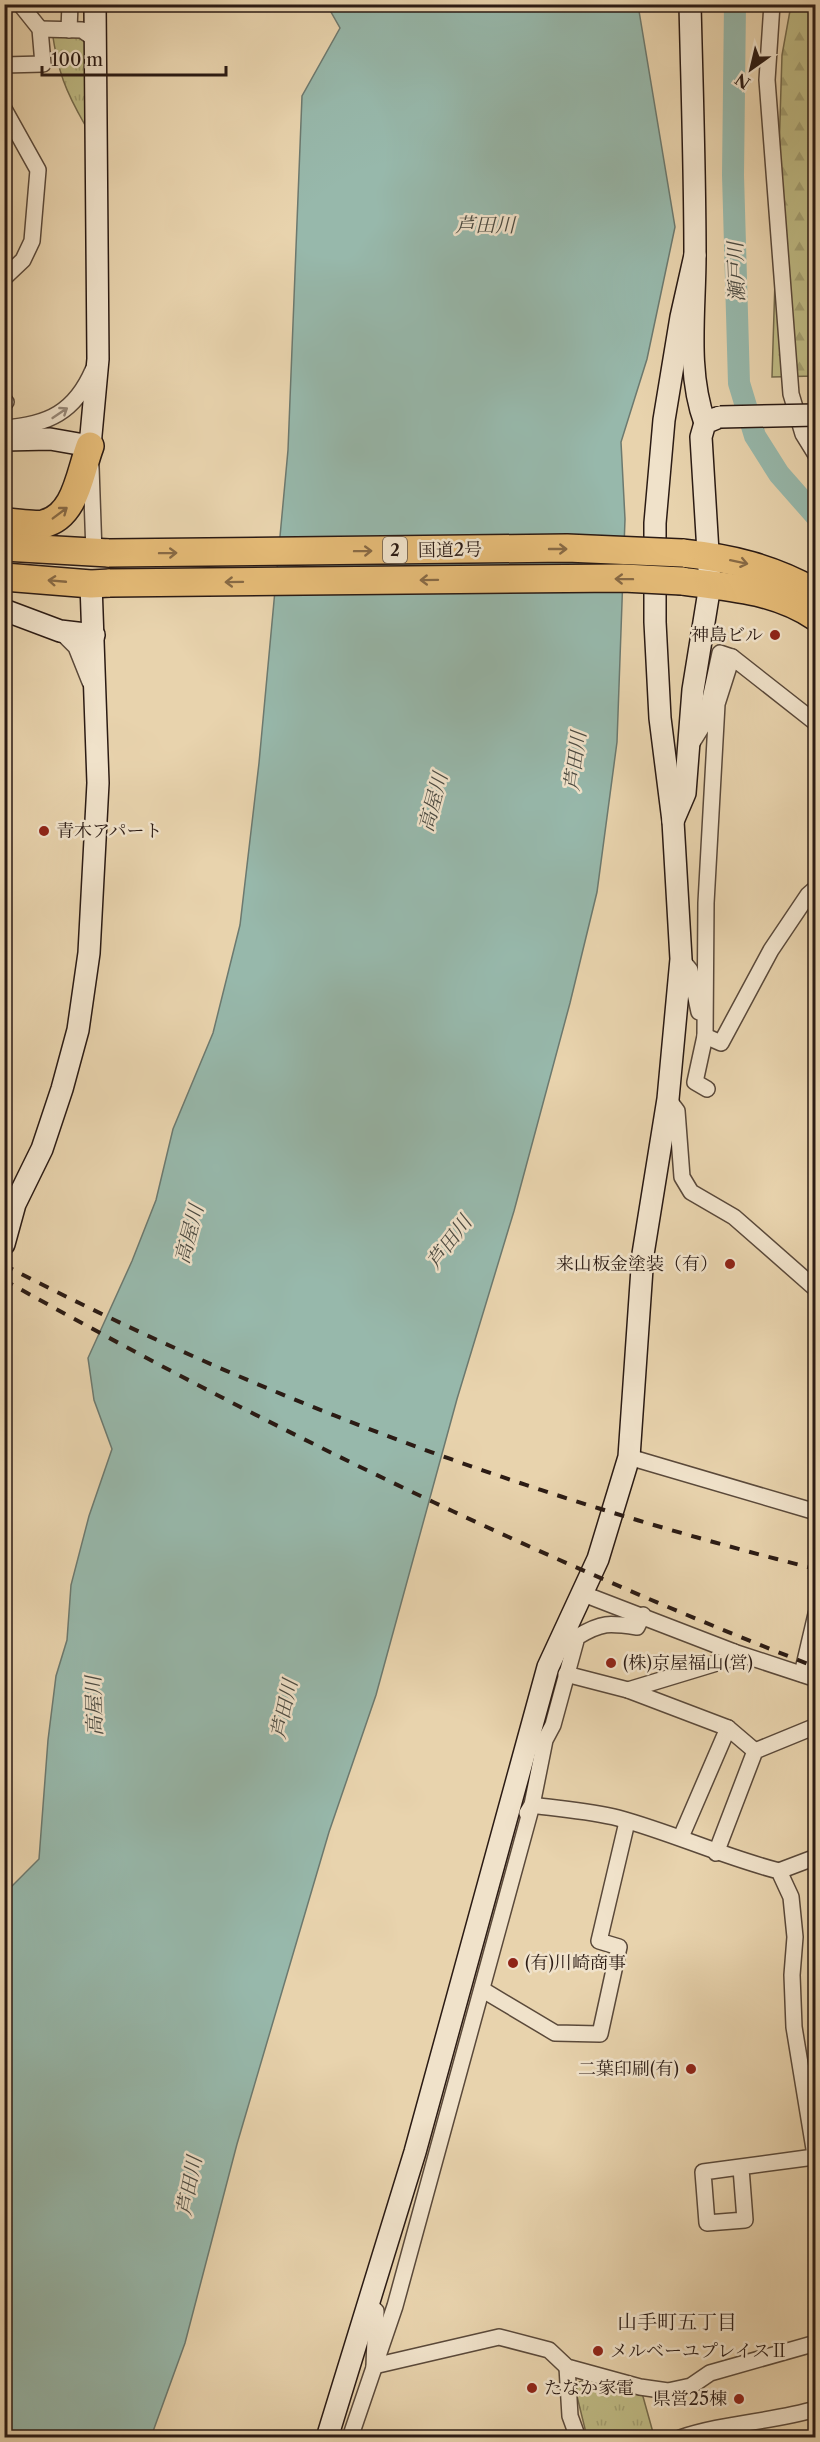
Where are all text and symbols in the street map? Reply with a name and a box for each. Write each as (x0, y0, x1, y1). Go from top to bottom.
scale bar (42, 39, 226, 77)
north arrow (721, 39, 781, 99)
text: 100 m (51, 49, 103, 71)
text: N (731, 69, 754, 94)
water label: 芦田川 (455, 213, 517, 237)
water label: 瀬戸川 (723, 240, 749, 302)
one-way arrow (51, 406, 68, 419)
one-way arrow (51, 507, 67, 519)
road number: 2 (383, 537, 407, 563)
street label: 国道2号 (418, 538, 482, 562)
one-way arrow (547, 543, 567, 555)
one-way arrow (352, 545, 372, 556)
one-way arrow (157, 547, 177, 558)
one-way arrow (729, 557, 748, 568)
one-way arrow (614, 573, 634, 584)
one-way arrow (419, 574, 439, 586)
one-way arrow (48, 575, 68, 586)
one-way arrow (224, 576, 244, 588)
place label: 神島ビル (691, 624, 763, 646)
marker: 神島ビル (768, 628, 782, 642)
water label: 芦田川 (559, 728, 591, 792)
water label: 高屋川 (414, 768, 453, 834)
place label: 青木アパート (56, 820, 163, 842)
marker: 青木アパート (37, 824, 51, 838)
water label: 高屋川 (170, 1200, 209, 1266)
water label: 芦田川 (421, 1209, 478, 1273)
place label: 来山板金塗装（有） (556, 1253, 718, 1275)
marker: 来山板金塗装（有） (723, 1257, 737, 1271)
place label: (株)京屋福山(営) (623, 1652, 753, 1674)
marker: (株)京屋福山(営) (604, 1656, 618, 1670)
water label: 高屋川 (81, 1674, 107, 1736)
water label: 芦田川 (266, 1675, 302, 1741)
place label: (有)川崎商事 (525, 1952, 626, 1974)
marker: (有)川崎商事 (506, 1956, 520, 1970)
place label: 二葉印刷(有) (578, 2058, 679, 2080)
marker: 二葉印刷(有) (684, 2062, 698, 2076)
water label: 芦田川 (171, 2152, 207, 2218)
district label: 山手町五丁目 (617, 2310, 737, 2334)
place label: メルベーユプレイスⅡ (610, 2340, 788, 2362)
marker: メルベーユプレイスⅡ (591, 2344, 605, 2358)
place label: たなか家電 (544, 2377, 634, 2399)
marker: たなか家電 (525, 2381, 539, 2395)
place label: 県営25棟 (653, 2388, 727, 2410)
marker: 県営25棟 (732, 2392, 746, 2406)

